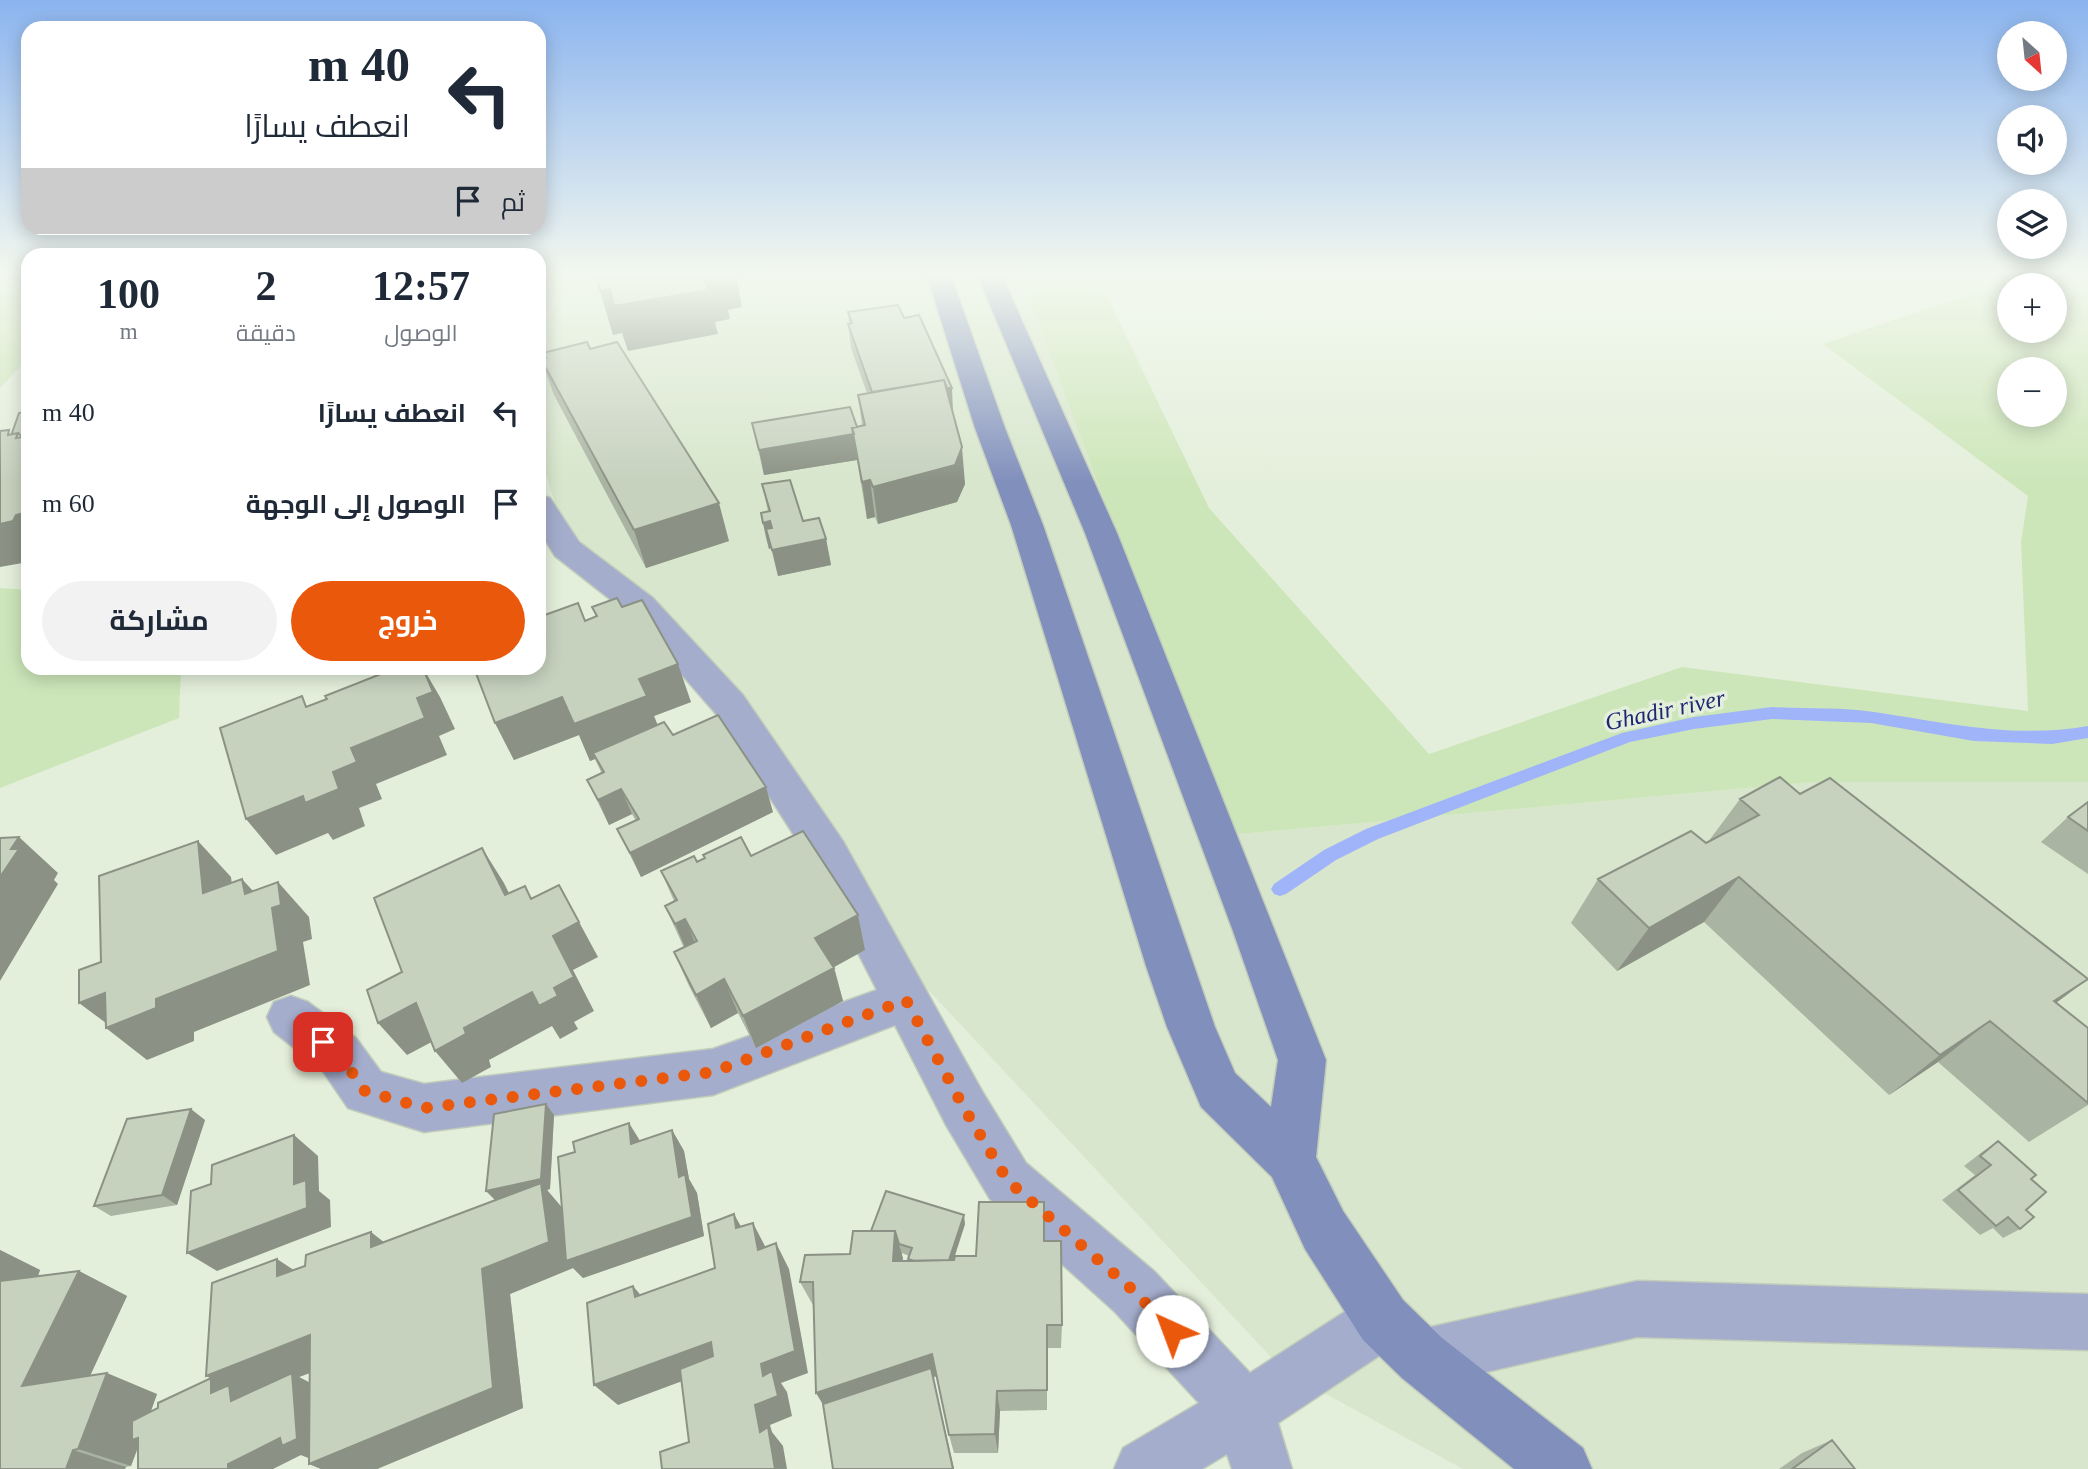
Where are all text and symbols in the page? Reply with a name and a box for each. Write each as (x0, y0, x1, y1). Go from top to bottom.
north arrow (1997, 21, 2067, 91)
map controls (1997, 21, 2067, 427)
text: 40 m (308, 37, 410, 92)
icon: left (434, 49, 525, 140)
button: sound (1997, 105, 2067, 175)
text: انعطف يسارًا (244, 108, 410, 144)
icon: arrive (449, 182, 487, 220)
text: ثم (501, 188, 525, 217)
button: layers (1997, 189, 2067, 259)
text: 2 (256, 263, 277, 309)
text: 12:57 (372, 263, 470, 309)
text: 100 (97, 271, 160, 317)
button: + (1997, 273, 2067, 343)
text: m (120, 319, 138, 344)
text: دقيقة (236, 321, 296, 346)
text: الوصول (384, 321, 458, 346)
button: − (1997, 357, 2067, 427)
icon: left (487, 394, 525, 432)
text: 40 m (42, 398, 95, 427)
text: انعطف يسارًا (318, 399, 466, 428)
icon: arrive (487, 485, 525, 523)
text: 60 m (42, 489, 95, 518)
text: الوصول إلى الوجهة (246, 490, 466, 519)
button: مشاركة (42, 581, 277, 661)
button: خروج (291, 581, 525, 661)
water label: Ghadir river (1603, 684, 1728, 735)
pin (293, 1012, 353, 1072)
icon: arrive (304, 1023, 342, 1061)
position arrow (1135, 1294, 1209, 1368)

